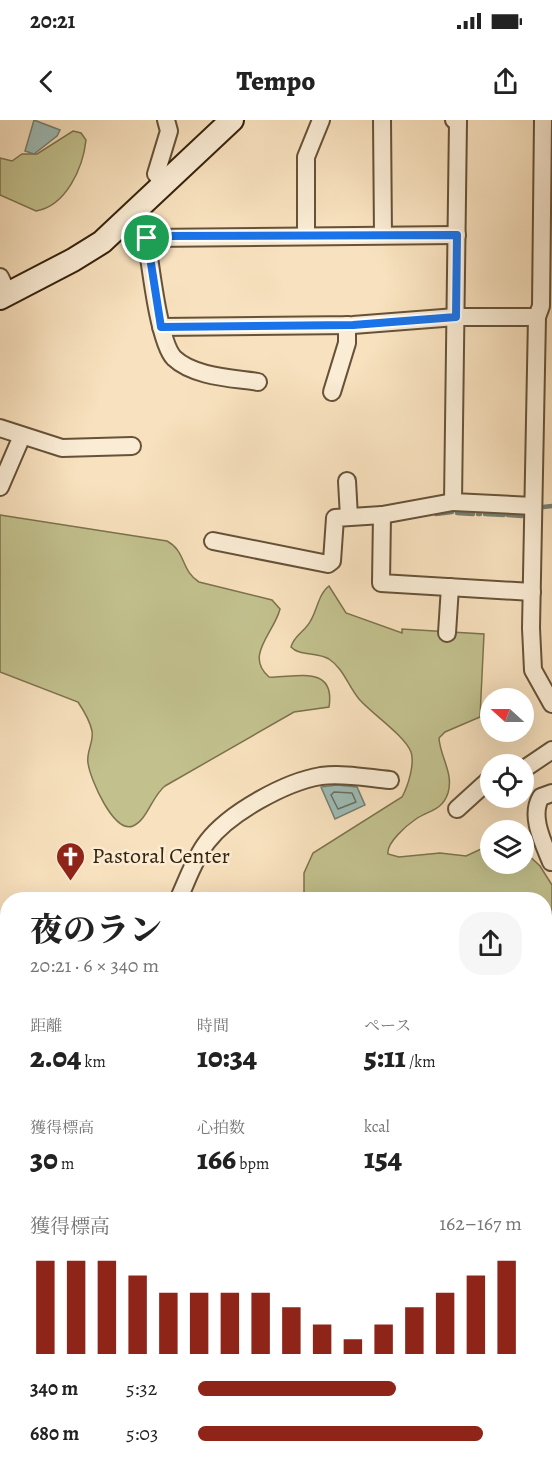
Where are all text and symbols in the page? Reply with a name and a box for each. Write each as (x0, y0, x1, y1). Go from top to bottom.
text: 20:21 (30, 6, 75, 36)
text: Tempo (237, 63, 315, 99)
icon: back (30, 65, 63, 98)
icon: share (489, 65, 522, 98)
pin (121, 212, 172, 263)
icon: arrive (130, 221, 163, 254)
north arrow (480, 688, 534, 742)
map controls (480, 688, 534, 874)
button: locate (480, 754, 534, 808)
button: layers (480, 820, 534, 874)
church icon: Pastoral Center (55, 840, 87, 882)
place label: Pastoral Center (92, 841, 230, 871)
text: 夜のラン (30, 907, 162, 952)
button: share (459, 912, 522, 975)
text: 20:21 · 6 × 340 m (30, 952, 159, 979)
text: 距離 (30, 1015, 62, 1037)
text: 時間 (197, 1015, 229, 1037)
text: ペース (364, 1015, 411, 1037)
text: 2.04 (30, 1037, 81, 1077)
text: 10:34 (197, 1037, 257, 1077)
text: 5:11 (364, 1037, 406, 1077)
text: km (81, 1051, 106, 1073)
text: /km (406, 1051, 436, 1073)
text: kcal (364, 1116, 390, 1138)
text: 獲得標高 (30, 1117, 94, 1139)
text: 心拍数 (197, 1117, 245, 1139)
text: 154 (364, 1138, 402, 1178)
text: 30 (30, 1139, 58, 1179)
text: 166 (197, 1139, 236, 1179)
text: m (58, 1153, 74, 1175)
text: bpm (236, 1153, 269, 1175)
text: 162–167 m (439, 1210, 522, 1237)
text: 獲得標高 (30, 1213, 110, 1240)
text: 340 m (30, 1375, 78, 1402)
text: 5:32 (126, 1375, 157, 1402)
text: 680 m (30, 1420, 79, 1447)
text: 5:03 (126, 1420, 158, 1447)

